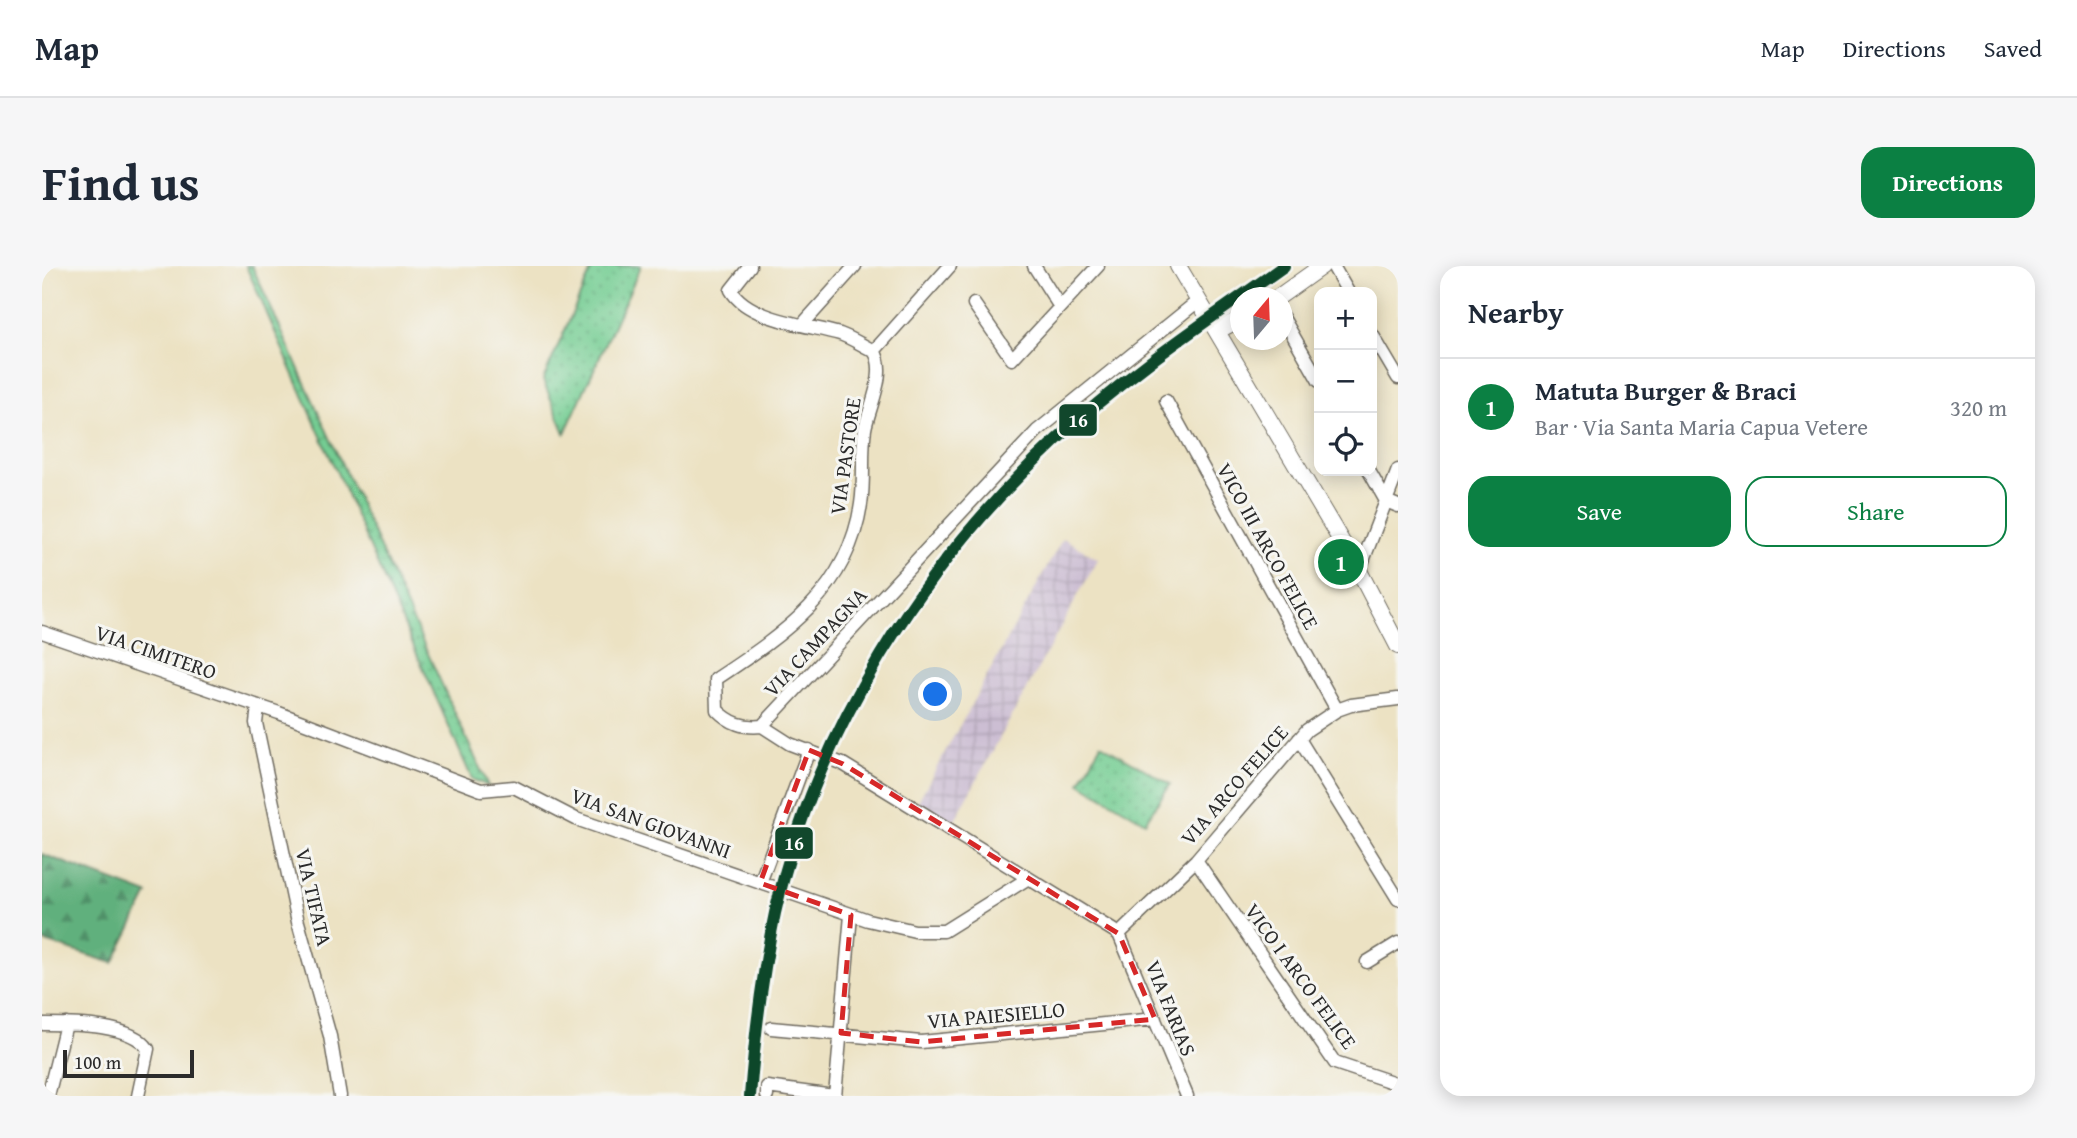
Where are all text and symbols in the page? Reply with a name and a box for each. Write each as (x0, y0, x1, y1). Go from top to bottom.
text: Map (35, 24, 99, 72)
text: Map (1761, 31, 1805, 66)
text: Directions (1843, 31, 1946, 66)
text: Saved (1984, 31, 2042, 66)
text: Find us (42, 146, 200, 218)
button: Directions (1861, 147, 2035, 218)
north arrow (1230, 287, 1293, 350)
map controls (1314, 287, 1377, 476)
button: + (1314, 287, 1377, 350)
text: Nearby (1468, 290, 1564, 334)
button: − (1314, 350, 1377, 413)
text: Matuta Burger & Braci (1535, 371, 1797, 410)
text: 1 (1485, 391, 1497, 424)
text: 320 m (1950, 391, 2007, 424)
street label: VIA PASTORE (821, 395, 869, 517)
line badge: 16 (1058, 403, 1098, 437)
text: 16 (1068, 406, 1088, 434)
text: Bar · Via Santa Maria Capua Vetere (1535, 410, 1868, 443)
button: locate (1314, 413, 1377, 476)
street label: VICO III ARCO FELICE (1209, 457, 1327, 635)
button: Save (1468, 476, 1731, 547)
button: Share (1745, 476, 2007, 547)
pin: 1 (1318, 536, 1364, 588)
street label: VIA CAMPAGNA (756, 580, 874, 704)
street label: VIA CIMITERO (91, 617, 221, 687)
your location (918, 677, 952, 711)
street label: VIA ARCO FELICE (1173, 718, 1295, 852)
street label: VIA SAN GIOVANNI (567, 780, 735, 866)
line badge: 16 (774, 826, 814, 860)
text: 16 (784, 829, 804, 857)
street label: VIA TIFATA (288, 845, 340, 949)
street label: VICO I ARCO FELICE (1238, 897, 1365, 1056)
street label: VIA FARIAS (1138, 956, 1204, 1060)
street label: VIA PAIESIELLO (926, 994, 1066, 1036)
scale bar (63, 1047, 194, 1079)
text: 100 m (74, 1048, 121, 1076)

